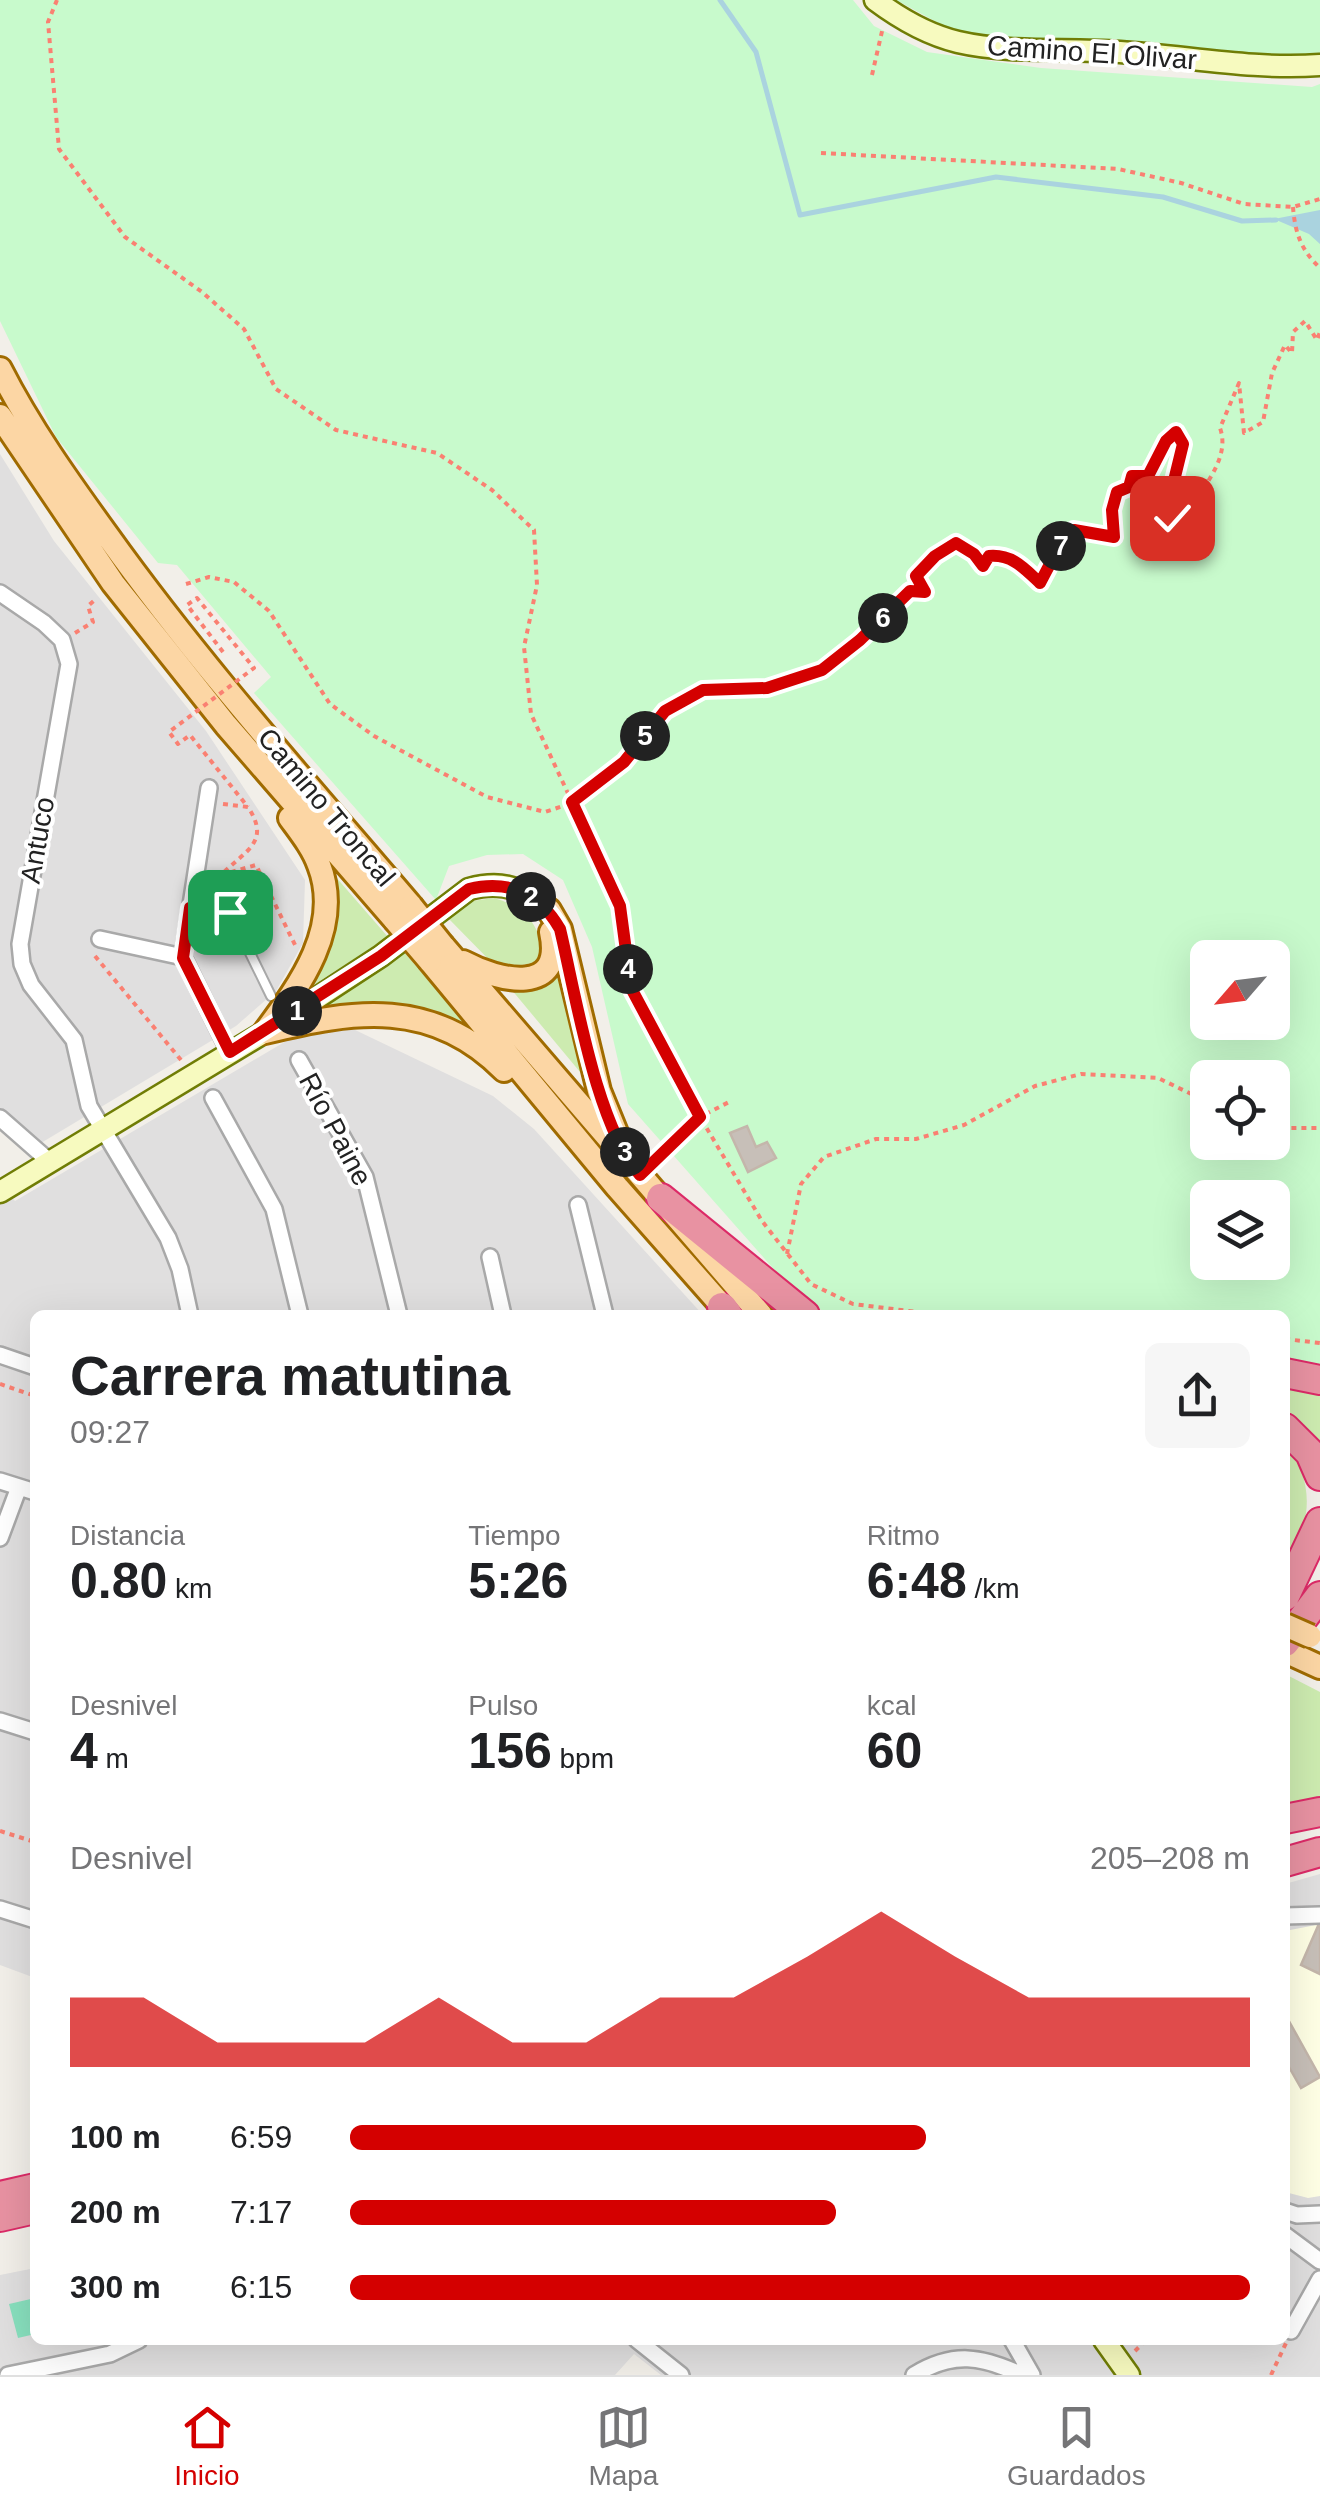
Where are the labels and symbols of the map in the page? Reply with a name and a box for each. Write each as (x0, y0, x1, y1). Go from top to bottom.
street label: Camino El Olivar (986, 30, 1198, 75)
pin (1130, 476, 1215, 561)
pin: 7 (1036, 521, 1086, 571)
pin: 6 (858, 593, 908, 643)
pin: 5 (620, 711, 670, 761)
street label: Camino Troncal (252, 722, 402, 892)
street label: Antuco (15, 794, 60, 886)
pin (188, 870, 273, 955)
pin: 2 (506, 872, 556, 922)
north arrow (1190, 940, 1290, 1040)
pin: 4 (603, 944, 653, 994)
pin: 1 (272, 986, 322, 1036)
street label: Río Paine (293, 1068, 378, 1191)
pin: 3 (600, 1127, 650, 1177)

